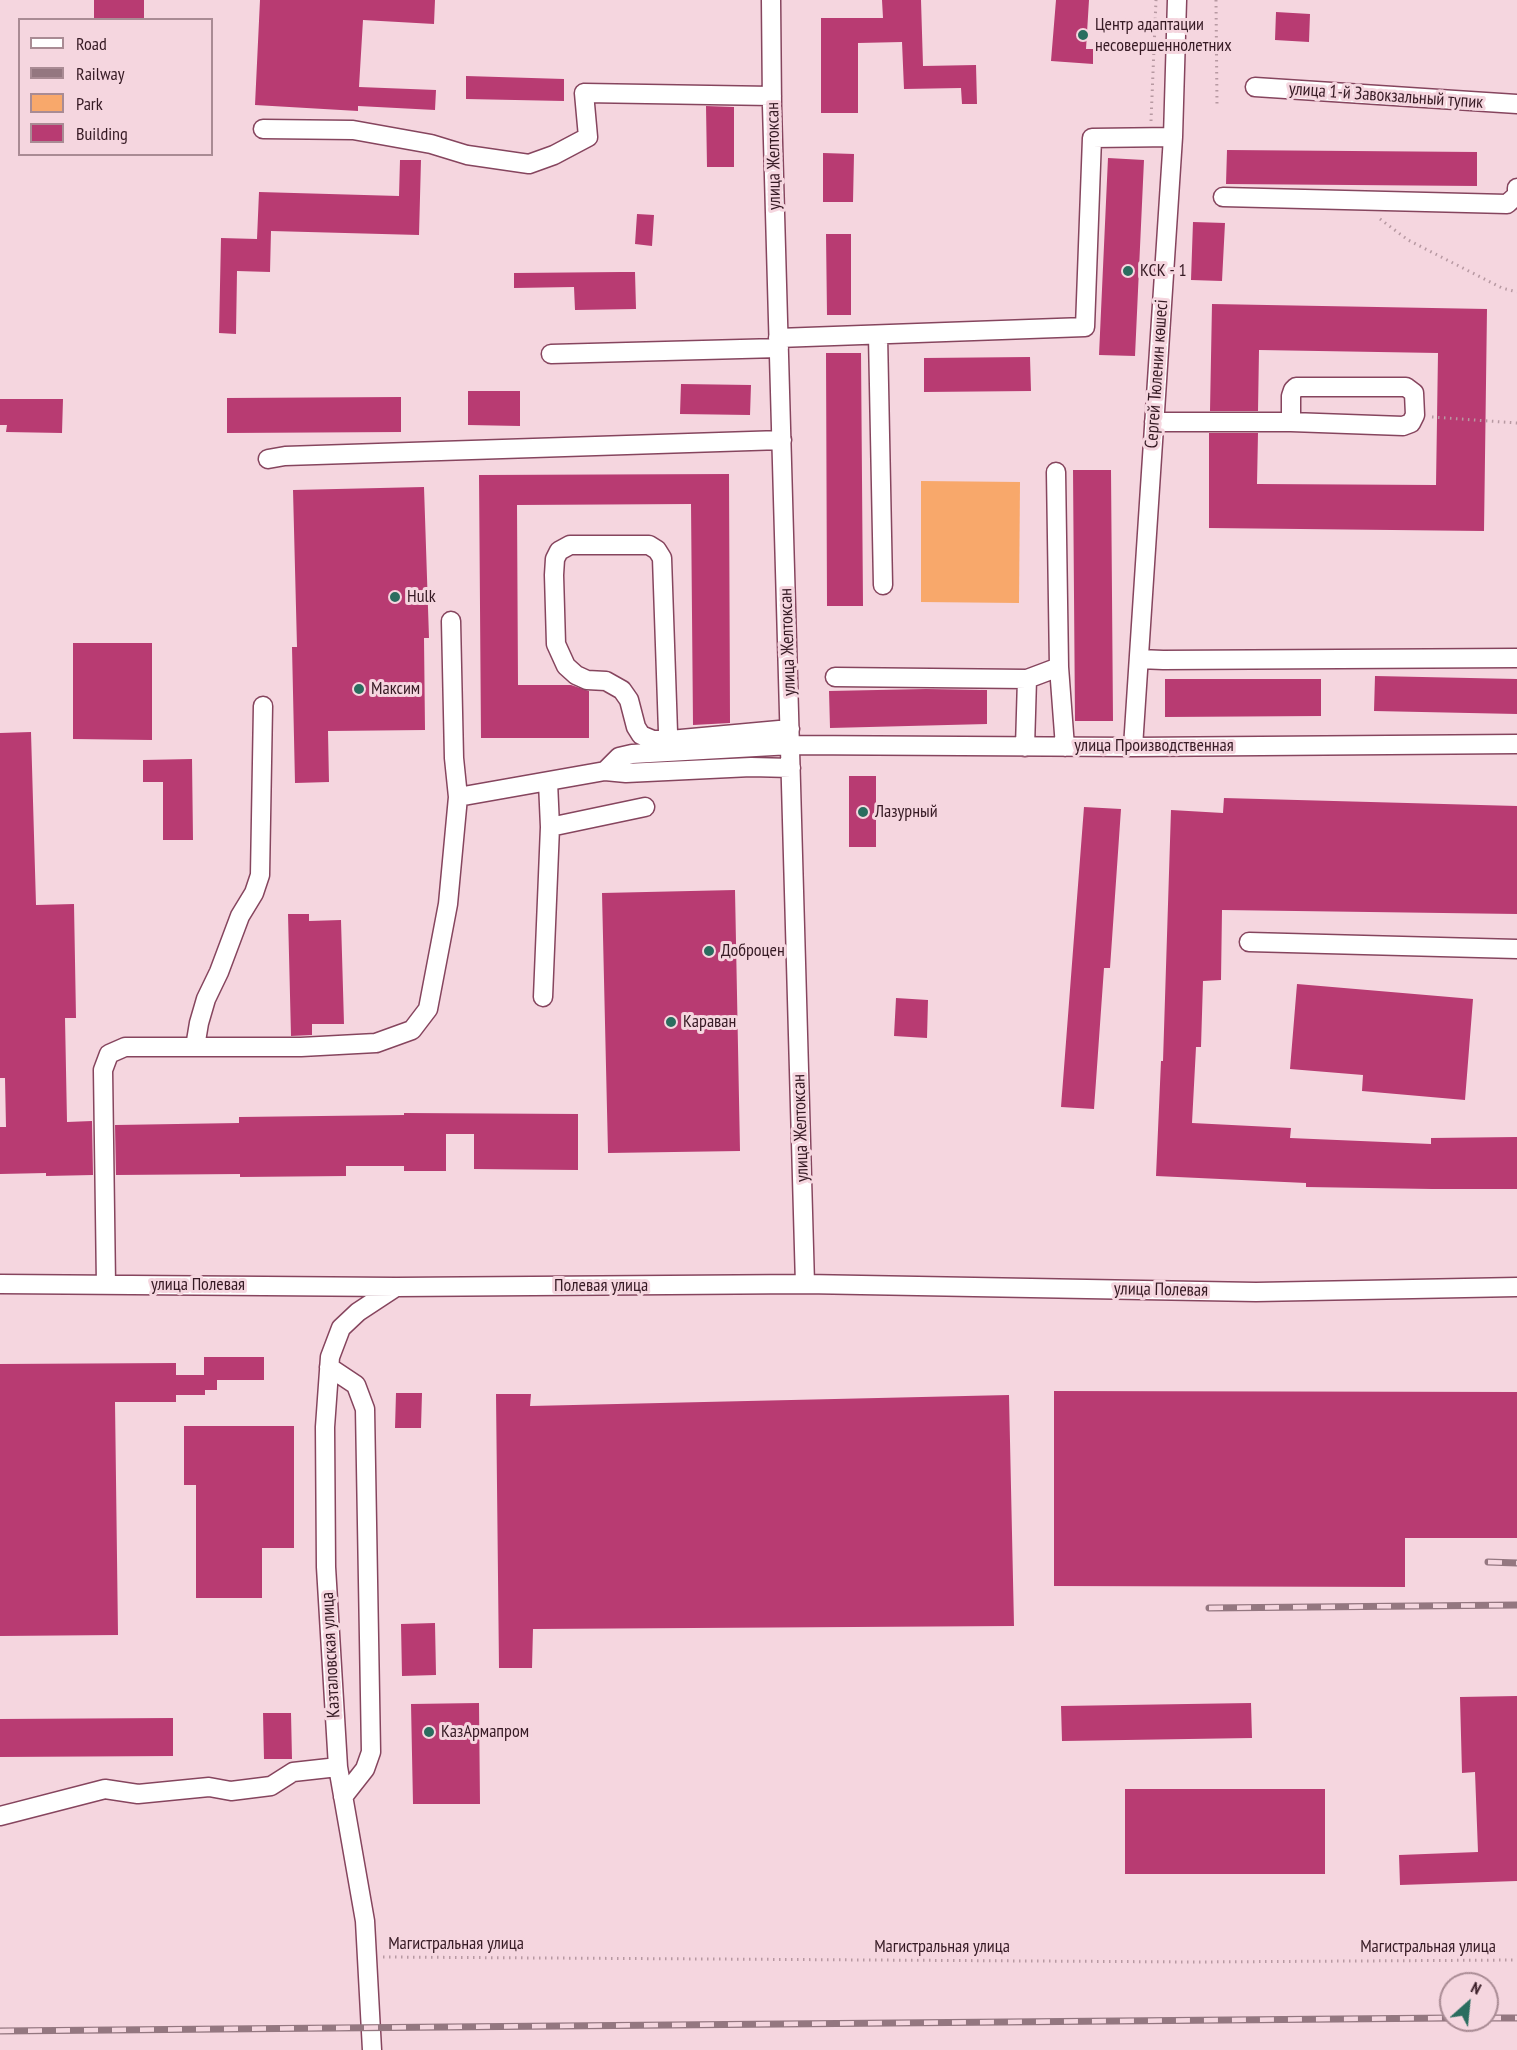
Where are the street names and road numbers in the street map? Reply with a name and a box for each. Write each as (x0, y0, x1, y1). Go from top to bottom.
street label: улица 1-й Завокзальный тупик (1288, 78, 1484, 114)
street label: улица Желтоксан (762, 102, 786, 210)
street label: Сергей Тюленин көшесі (1141, 299, 1173, 449)
street label: улица Желтоксан (775, 588, 801, 696)
street label: улица Производственная (1074, 735, 1234, 757)
street label: улица Желтоксан (788, 1074, 814, 1182)
street label: улица Полевая (151, 1274, 245, 1296)
street label: Полевая улица (554, 1275, 648, 1297)
street label: улица Полевая (1114, 1278, 1208, 1302)
street label: Казталовская улица (317, 1592, 345, 1718)
street label: Магистральная улица (388, 1933, 524, 1955)
street label: Магистральная улица (874, 1936, 1010, 1958)
street label: Магистральная улица (1360, 1936, 1496, 1958)

